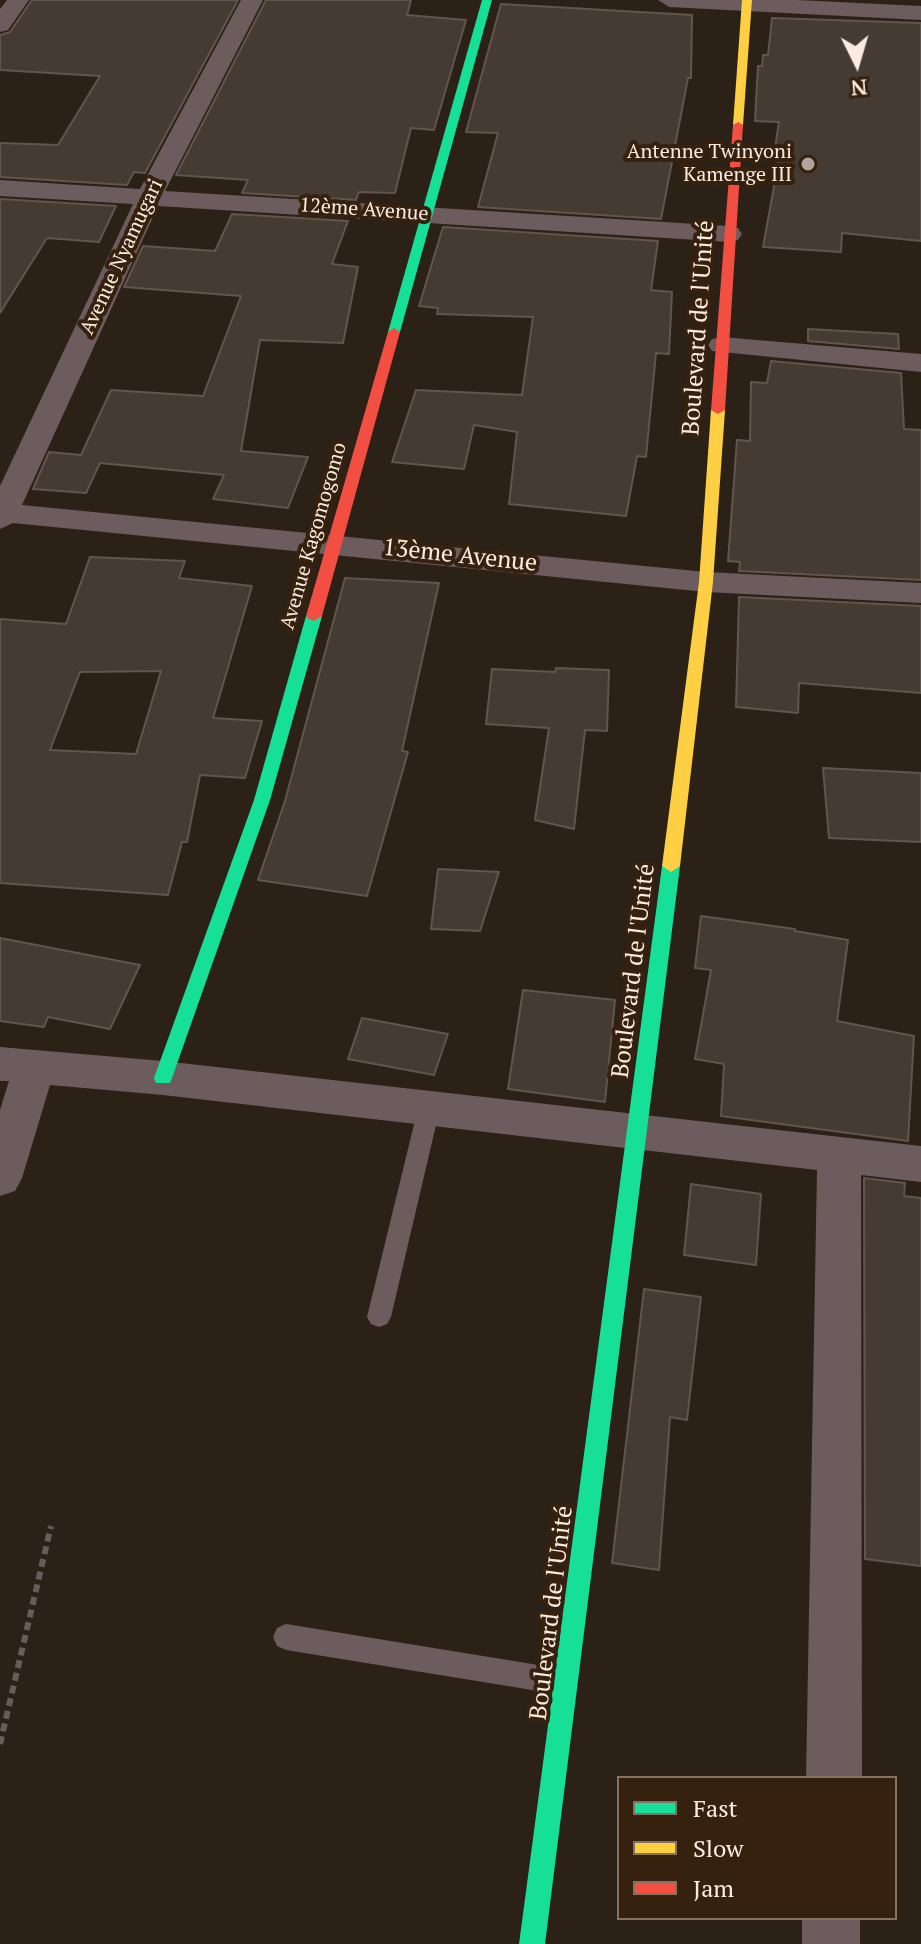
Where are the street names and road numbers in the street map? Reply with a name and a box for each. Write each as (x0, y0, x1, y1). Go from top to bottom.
street label: Avenue Nyamugari (76, 176, 168, 338)
street label: 12ème Avenue (299, 194, 429, 226)
street label: Boulevard de l'Unité (677, 219, 721, 437)
street label: Avenue Kagomogomo (276, 440, 352, 632)
street label: 13ème Avenue (381, 534, 539, 578)
street label: Boulevard de l'Unité (607, 862, 661, 1080)
street label: Boulevard de l'Unité (525, 1504, 579, 1722)

